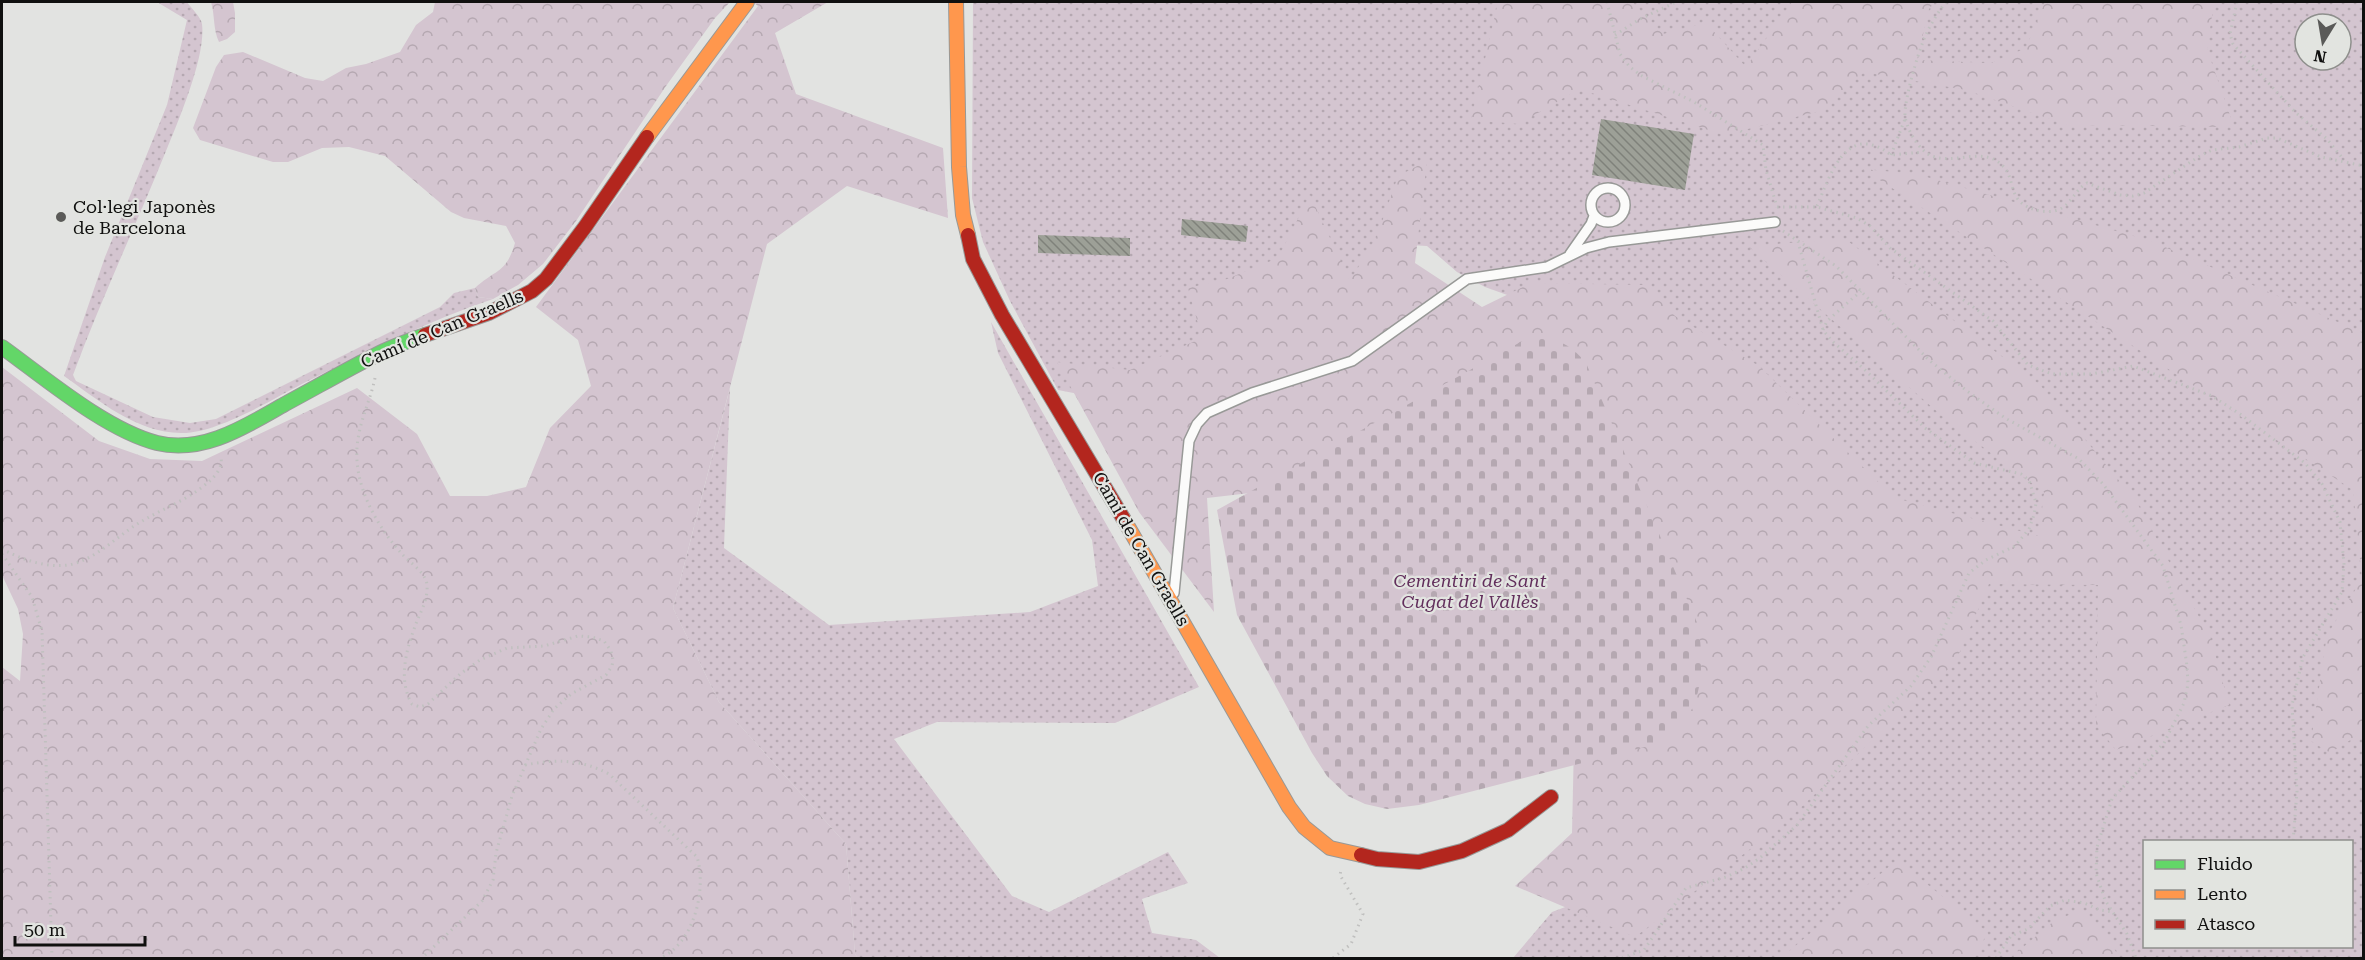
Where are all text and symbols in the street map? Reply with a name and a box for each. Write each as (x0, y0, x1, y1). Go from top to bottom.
north arrow (2293, 12, 2353, 72)
text: N (2312, 46, 2328, 67)
place label: Col·legi Japonès de Barcelona (73, 196, 215, 238)
marker: Col·legi Japonès de Barcelona (54, 210, 68, 224)
street label: Camí de Can Graells (357, 285, 526, 372)
street label: Camí de Can Graells (1089, 468, 1194, 630)
park label: Cementiri de Sant Cugat del Vallès (1394, 570, 1547, 612)
legend (2143, 840, 2353, 948)
text: Fluido (2197, 853, 2253, 874)
text: Lento (2197, 883, 2247, 904)
scale bar (15, 909, 146, 947)
text: Atasco (2197, 913, 2255, 934)
text: 50 m (24, 919, 65, 940)

